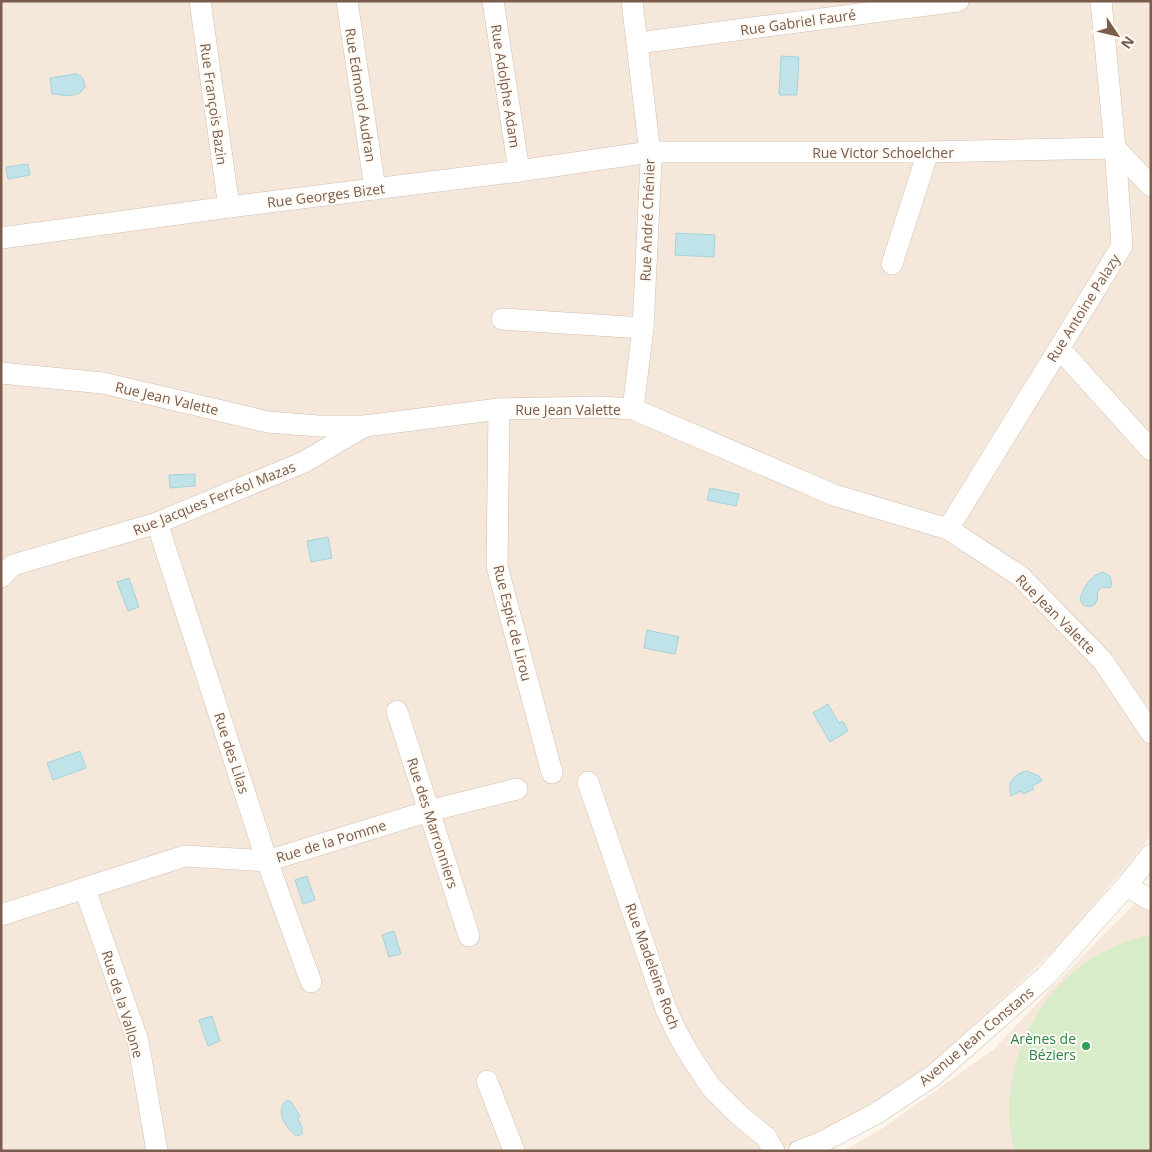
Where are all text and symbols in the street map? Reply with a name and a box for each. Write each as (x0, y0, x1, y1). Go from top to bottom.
street label: Rue Gabriel Fauré (739, 4, 857, 40)
north arrow (1092, 10, 1142, 60)
street label: Rue Adolphe Adam (487, 23, 525, 149)
street label: Rue Edmond Audran (341, 27, 381, 163)
text: N (1117, 33, 1139, 53)
street label: Rue François Bazin (196, 42, 232, 166)
street label: Rue Victor Schoelcher (812, 143, 954, 162)
street label: Rue André Chénier (635, 158, 659, 282)
street label: Rue Georges Bizet (266, 178, 386, 212)
street label: Rue Antoine Palazy (1042, 249, 1125, 366)
street label: Rue Jean Valette (113, 377, 221, 419)
street label: Rue Jean Valette (515, 400, 621, 419)
street label: Rue Jacques Ferréol Mazas (130, 457, 298, 539)
street label: Rue Espic de Lirou (489, 563, 537, 683)
street label: Rue Jean Valette (1012, 570, 1100, 658)
street label: Rue des Lilas (210, 710, 254, 796)
street label: Rue des Marronniers (403, 755, 463, 891)
street label: Rue de la Pomme (274, 815, 389, 867)
street label: Rue Madeleine Roch (621, 900, 685, 1032)
street label: Rue de la Vallone (98, 948, 148, 1060)
street label: Avenue Jean Constans (915, 982, 1038, 1090)
place label: Arènes de Béziers (1010, 1029, 1076, 1064)
marker: Arènes de Béziers (1080, 1040, 1092, 1052)

